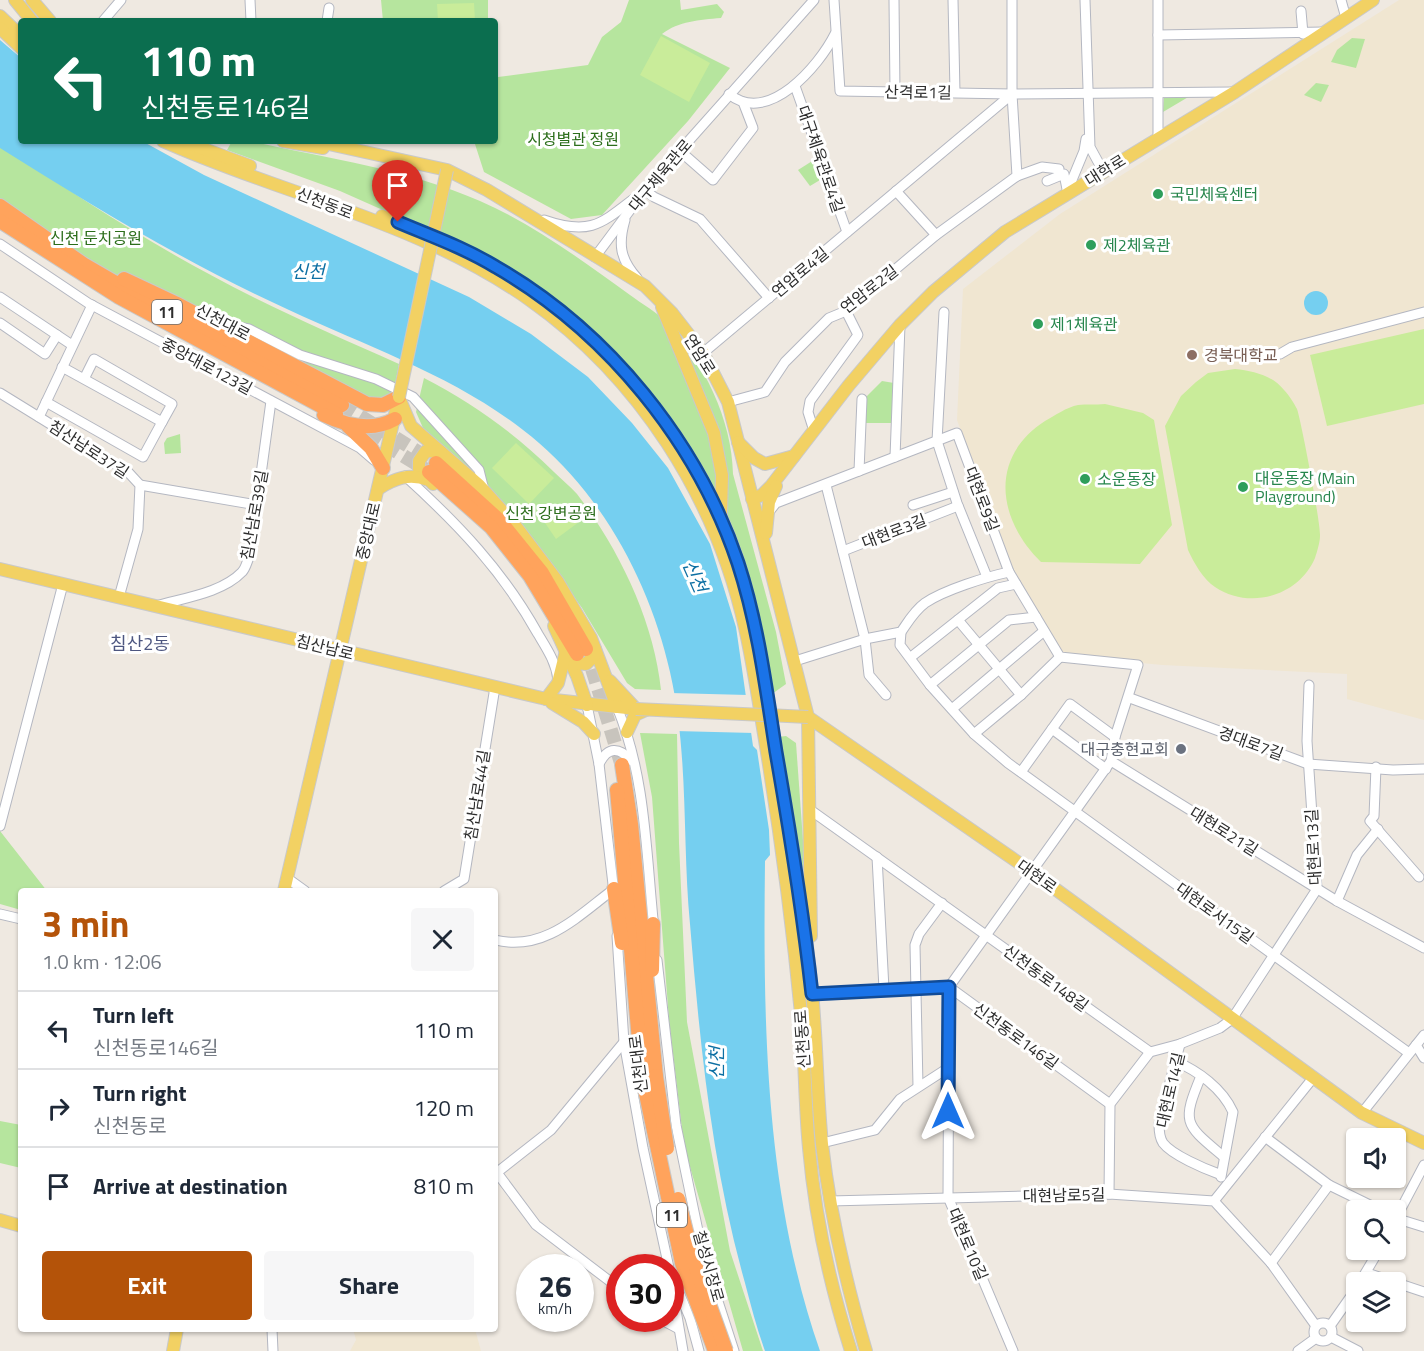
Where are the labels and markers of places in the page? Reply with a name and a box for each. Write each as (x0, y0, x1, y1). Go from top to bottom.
pin (372, 160, 423, 222)
place label: 국민체육센터 (1170, 182, 1258, 206)
marker: 국민체육센터 (1151, 187, 1165, 201)
place label: 제2체육관 (1103, 233, 1171, 257)
marker: 제2체육관 (1084, 238, 1098, 252)
place label: 제1체육관 (1050, 312, 1118, 336)
marker: 제1체육관 (1031, 317, 1045, 331)
place label: 경북대학교 (1204, 343, 1278, 367)
marker: 경북대학교 (1185, 348, 1199, 362)
place label: 대운동장 (Main Playground) (1255, 466, 1355, 508)
place label: 소운동장 (1097, 467, 1156, 491)
marker: 소운동장 (1078, 472, 1092, 486)
marker: 대운동장 (Main Playground) (1236, 480, 1250, 494)
place label: 대구충현교회 (1081, 737, 1169, 761)
marker: 대구충현교회 (1174, 742, 1188, 756)

